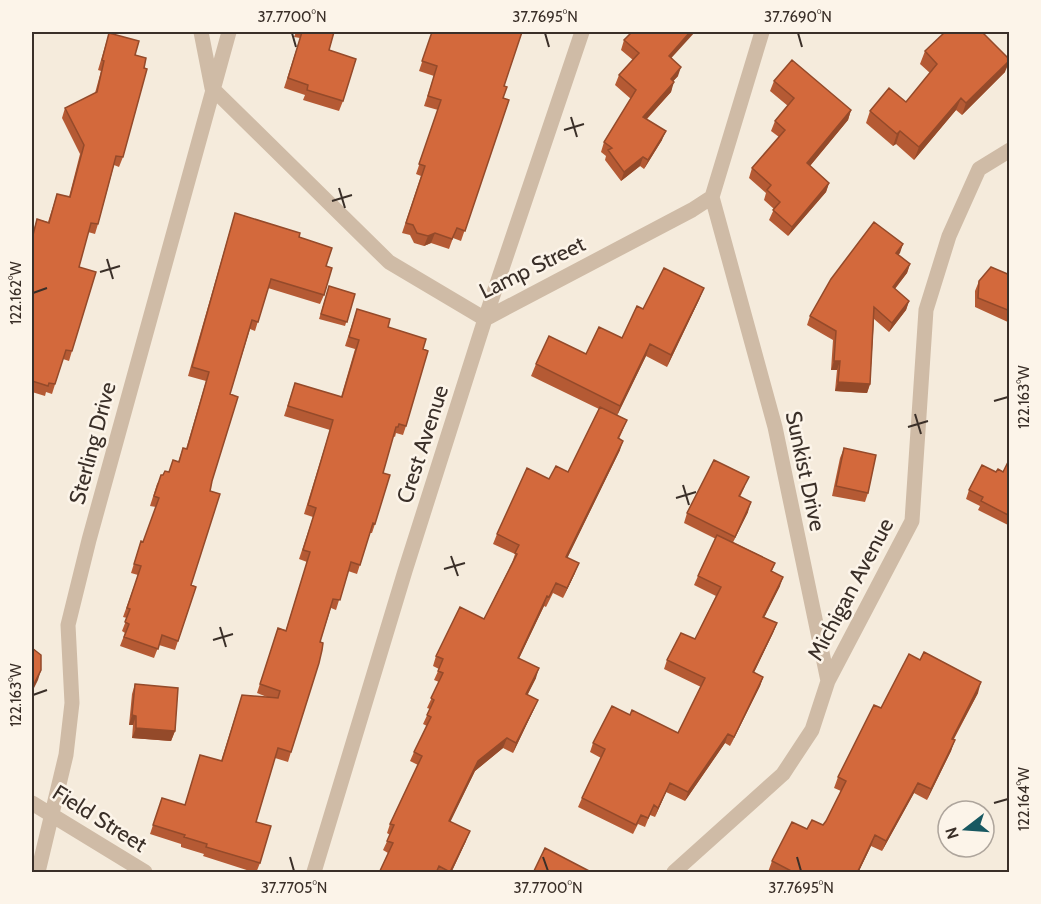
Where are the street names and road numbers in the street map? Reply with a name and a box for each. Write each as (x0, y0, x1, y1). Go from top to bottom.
street label: Lamp Street (475, 230, 590, 305)
street label: Sterling Drive (63, 379, 122, 507)
street label: Crest Avenue (391, 382, 454, 507)
street label: Sunkist Drive (780, 409, 831, 534)
street label: Michigan Avenue (802, 513, 899, 665)
street label: Field Street (48, 779, 152, 858)

